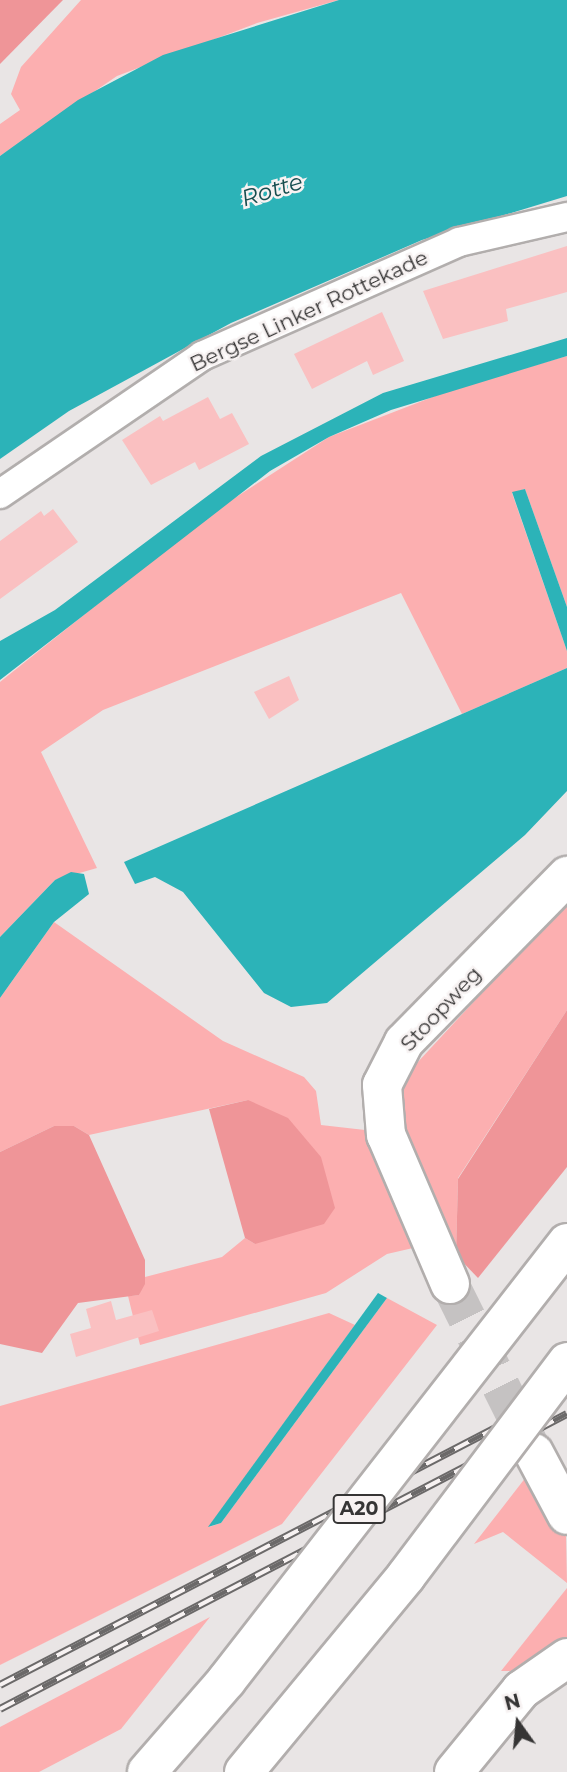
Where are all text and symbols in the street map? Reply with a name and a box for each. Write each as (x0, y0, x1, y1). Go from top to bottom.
water label: Rotte (238, 168, 306, 212)
street label: Bergse Linker Rottekade (186, 245, 432, 377)
street label: Stoopweg (395, 961, 487, 1057)
road number: A20 (331, 1494, 387, 1525)
north arrow (483, 1688, 553, 1758)
text: N (502, 1689, 523, 1715)

